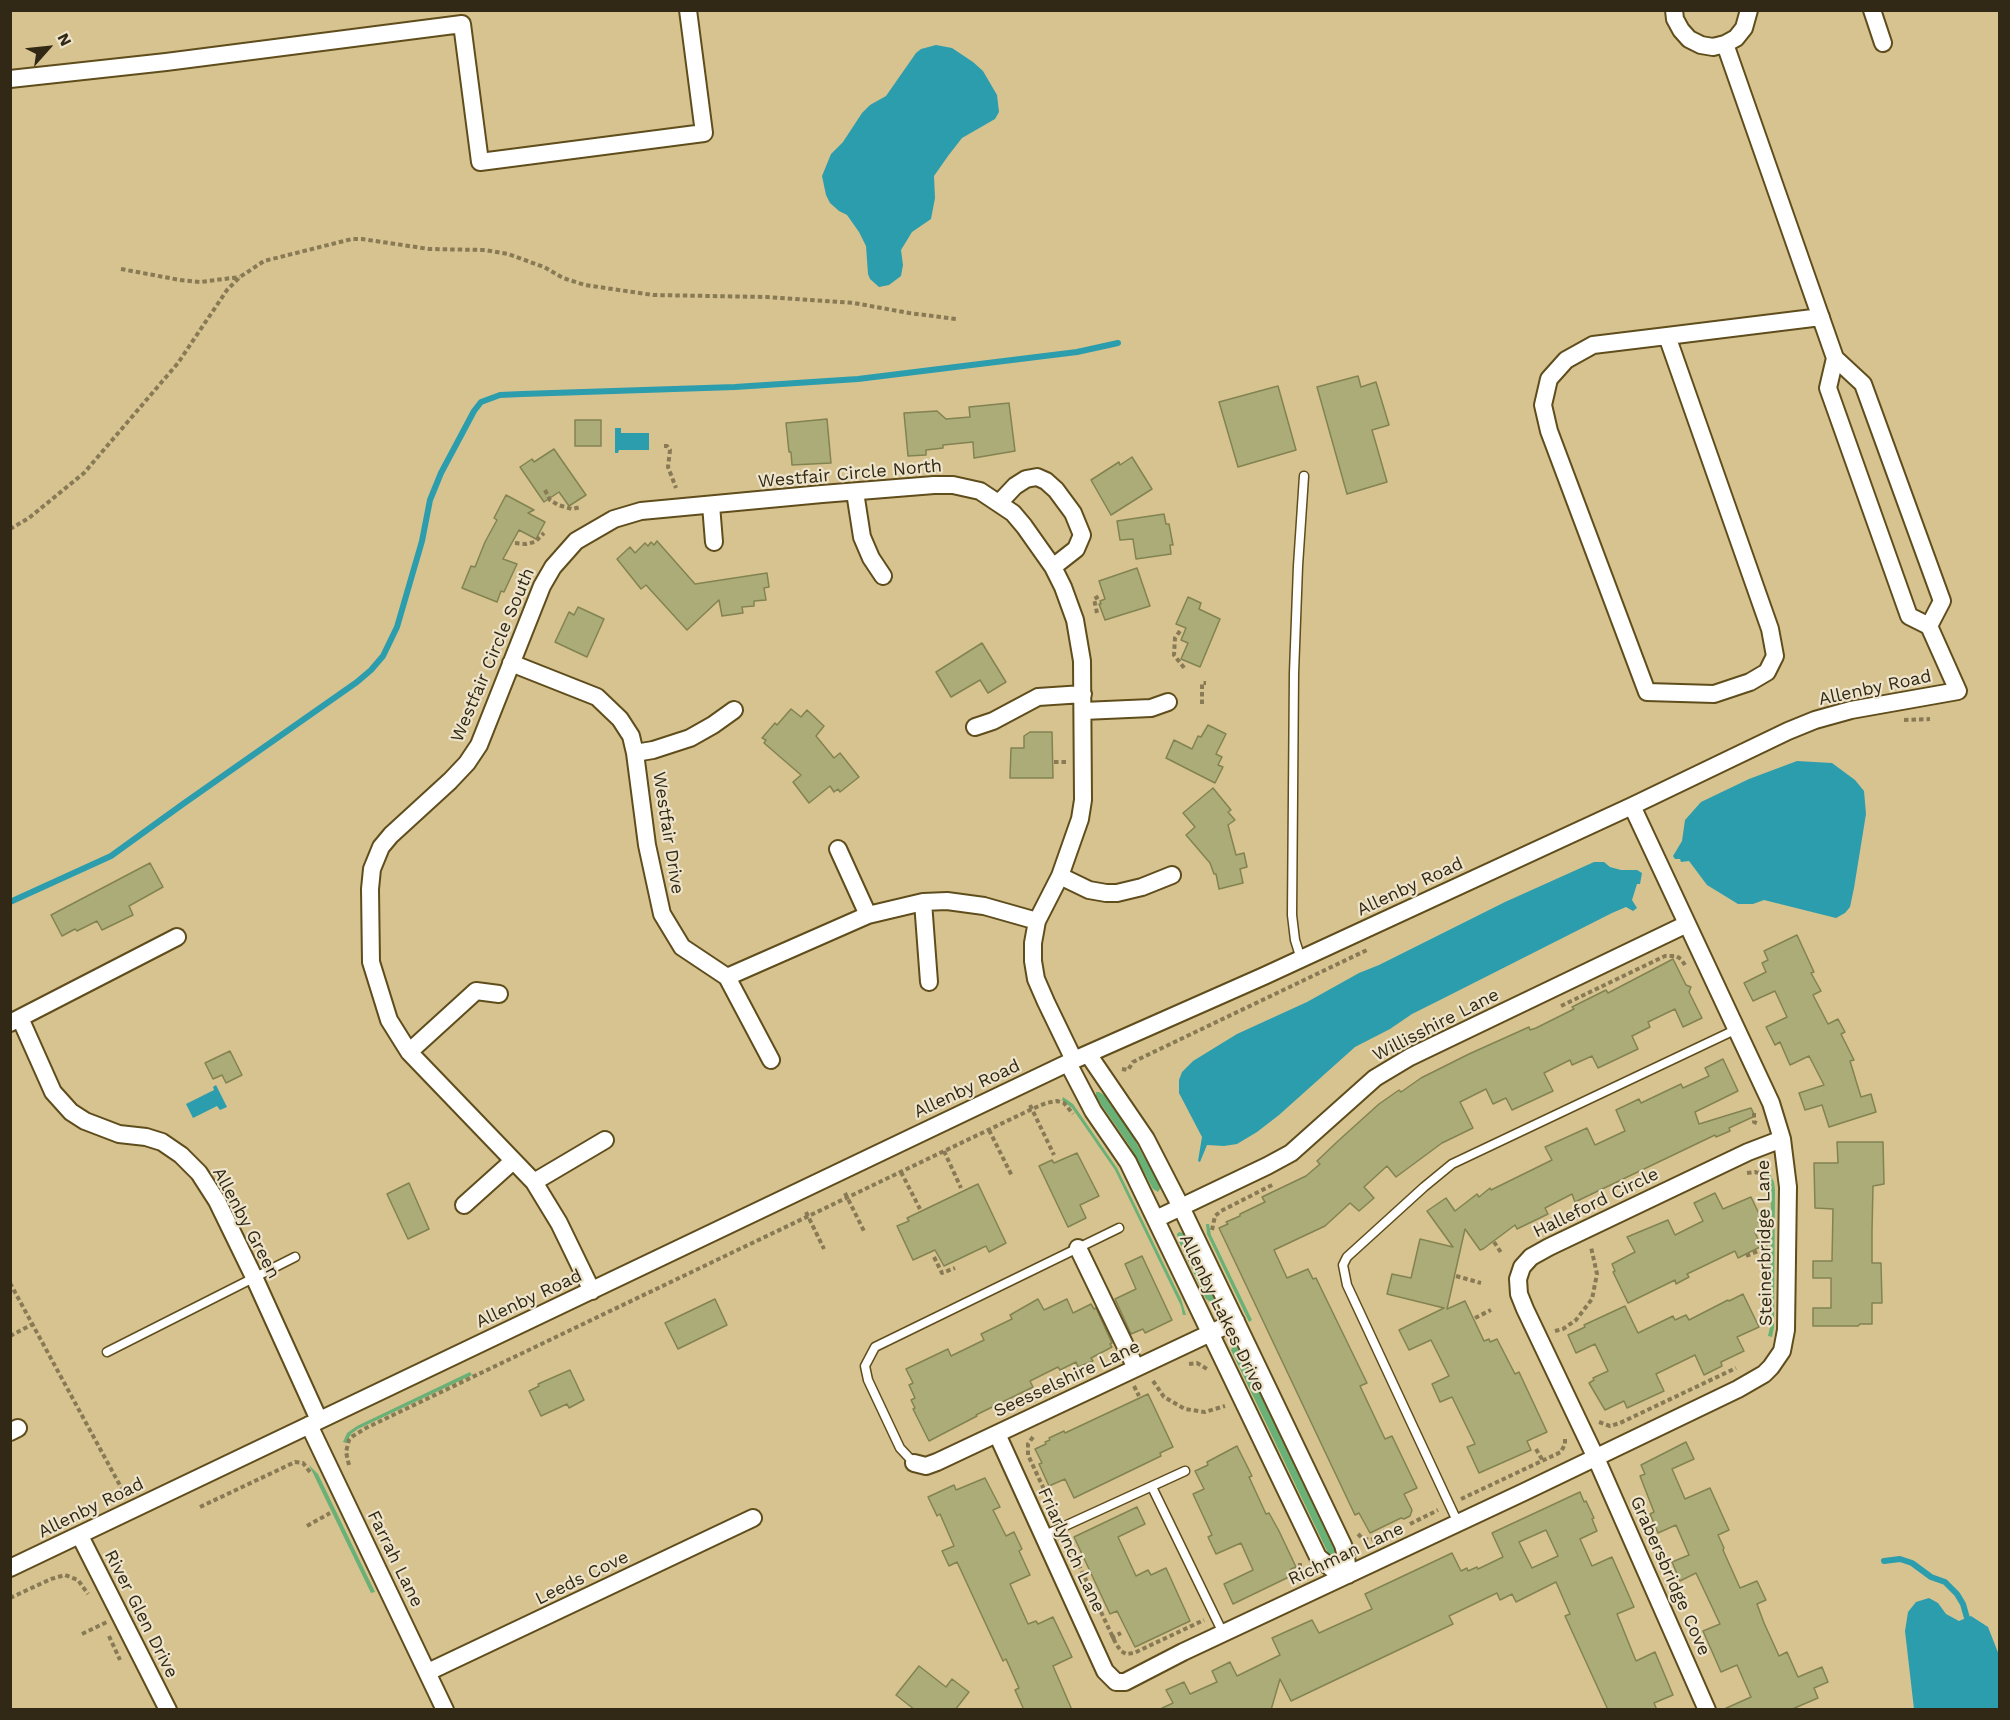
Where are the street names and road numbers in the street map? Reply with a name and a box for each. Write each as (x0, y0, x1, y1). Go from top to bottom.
street label: Westfair Circle North (757, 455, 943, 493)
street label: Westfair Circle South (446, 565, 540, 745)
street label: Allenby Road (1817, 666, 1933, 710)
street label: Westfair Drive (648, 770, 688, 896)
street label: Allenby Road (1353, 853, 1467, 921)
street label: Willisshire Lane (1369, 984, 1503, 1066)
street label: Allenby Road (910, 1055, 1024, 1123)
street label: Steinerbridge Lane (1753, 1160, 1777, 1326)
street label: Halleford Circle (1530, 1163, 1662, 1243)
street label: Allenby Green (208, 1164, 284, 1282)
street label: Allenby Lakes Drive (1174, 1231, 1270, 1395)
street label: Allenby Road (472, 1265, 586, 1333)
street label: Seesselshire Lane (991, 1336, 1143, 1422)
street label: Allenby Road (35, 1473, 147, 1543)
street label: Friarlynch Lane (1033, 1484, 1109, 1616)
street label: Grabersbridge Cove (1625, 1493, 1715, 1659)
street label: Farrah Lane (362, 1507, 428, 1611)
street label: Richman Lane (1285, 1518, 1407, 1590)
street label: River Glen Drive (99, 1546, 183, 1682)
street label: Leeds Cove (532, 1546, 632, 1610)

